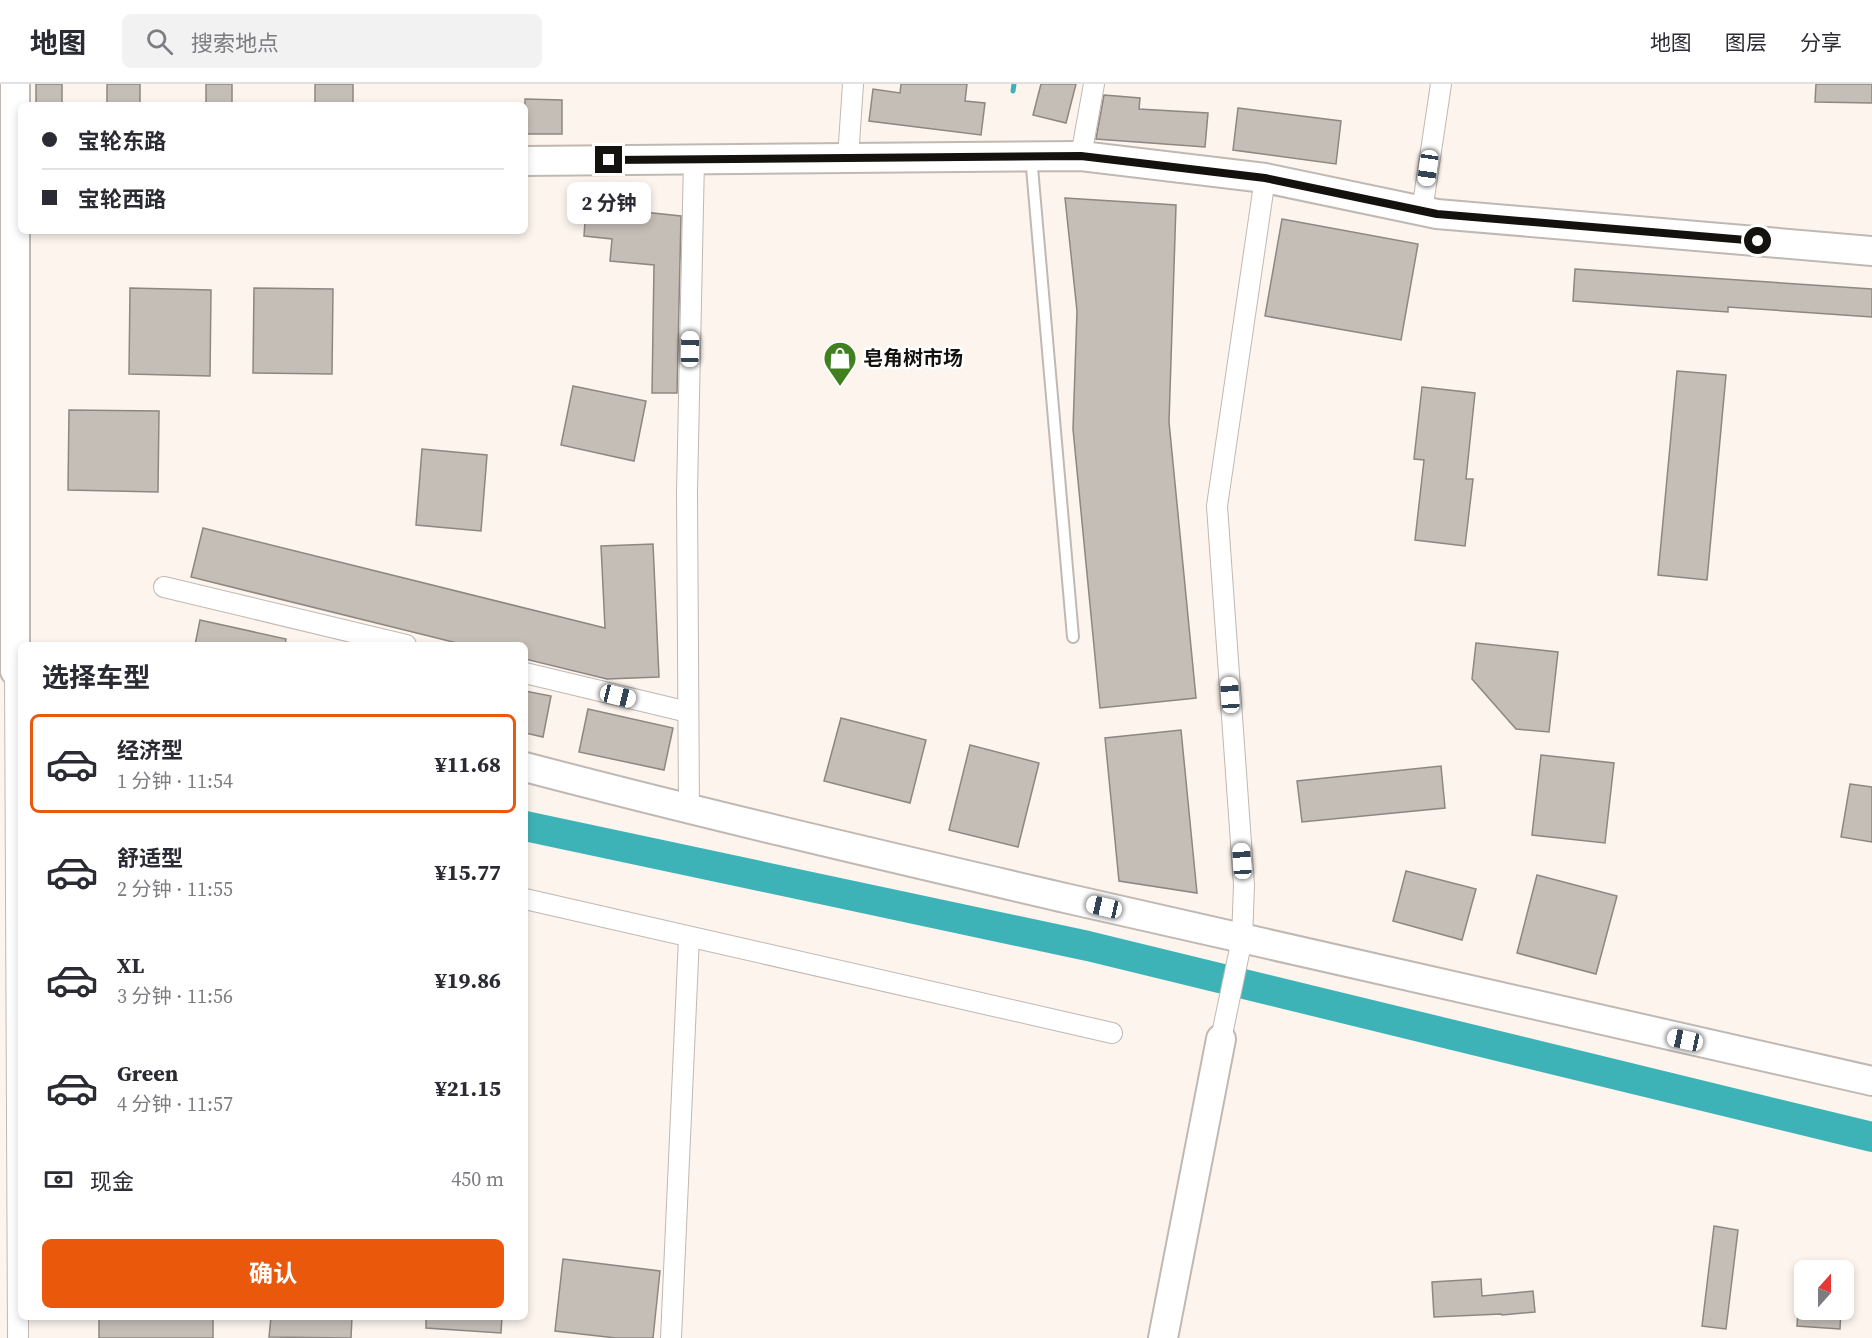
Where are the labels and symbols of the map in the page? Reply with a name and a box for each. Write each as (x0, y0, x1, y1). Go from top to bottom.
route end (595, 146, 622, 173)
car (1417, 149, 1439, 187)
callout: 2 分钟 (567, 181, 651, 223)
route start (1744, 227, 1771, 254)
car (681, 331, 699, 367)
shop icon: 皂角树市场 (822, 340, 858, 387)
place label: 皂角树市场 (863, 344, 963, 372)
car (1220, 676, 1240, 714)
car (598, 683, 638, 709)
car (1232, 842, 1252, 880)
car (1084, 894, 1124, 920)
car (1666, 1027, 1704, 1053)
north arrow (1794, 1260, 1854, 1320)

